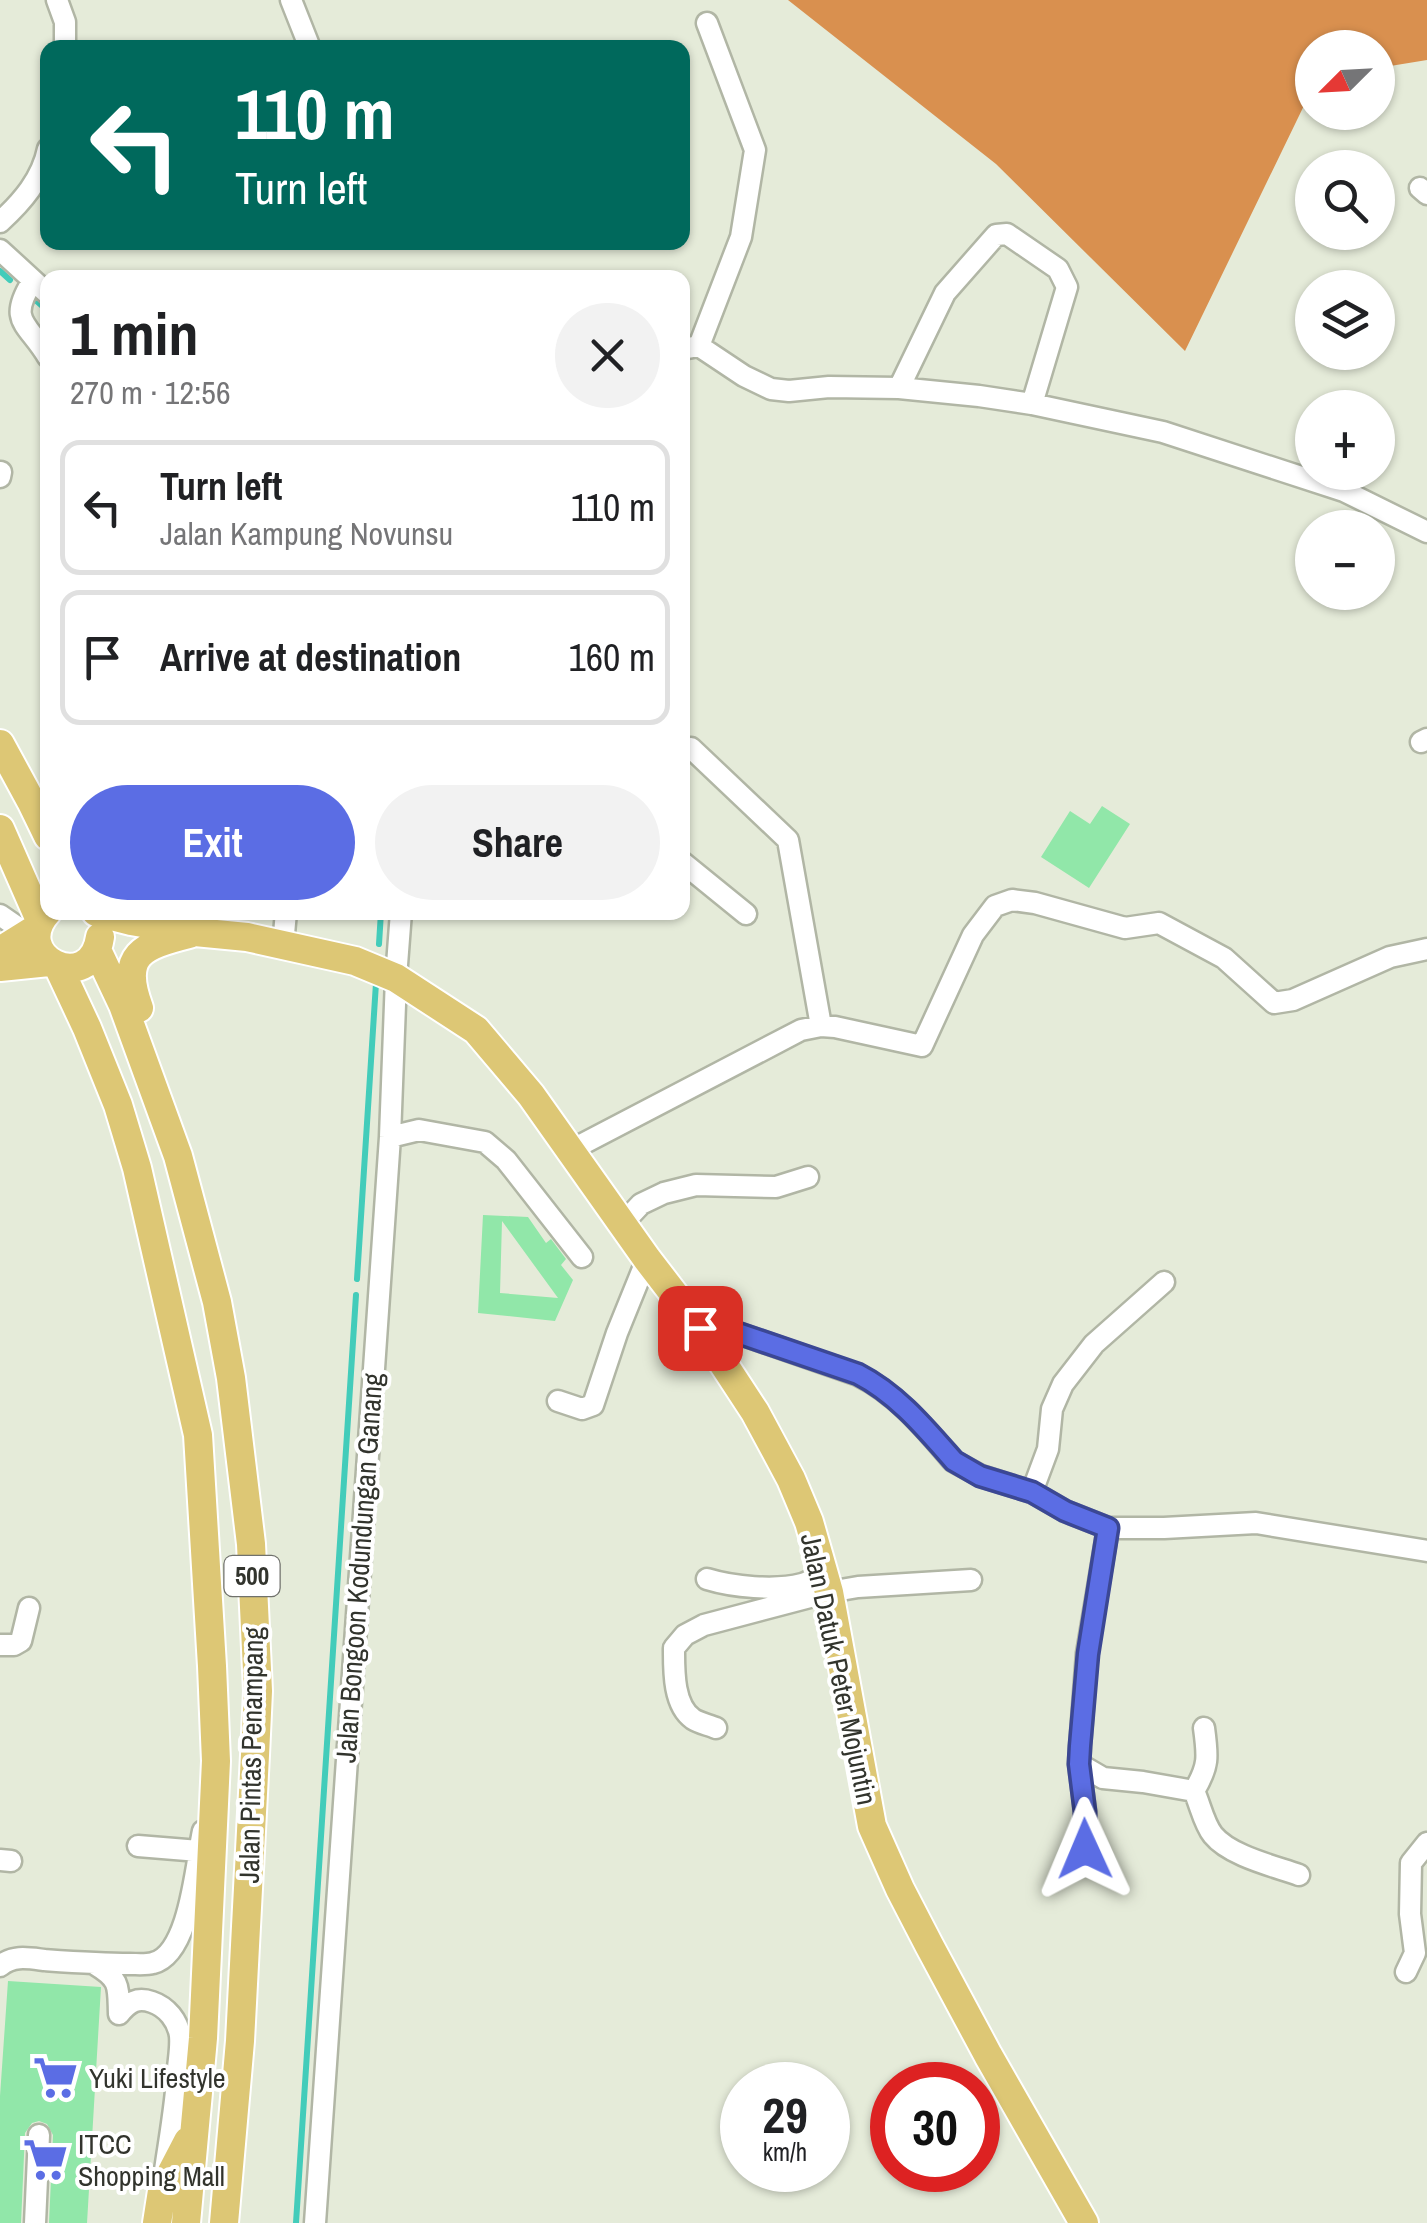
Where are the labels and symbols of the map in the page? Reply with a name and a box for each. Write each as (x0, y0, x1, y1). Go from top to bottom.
north arrow (1295, 30, 1395, 130)
pin (658, 1286, 743, 1371)
street label: Jalan Bongoon Kodundungan Ganang (326, 1372, 392, 1764)
street label: Jalan Datuk Peter Mojuntin (792, 1530, 886, 1808)
road number: 500 (224, 1556, 280, 1596)
street label: Jalan Pintas Penampang (230, 1626, 272, 1884)
position arrow (1033, 1797, 1137, 1901)
supermarket icon: Yuki Lifestyle (32, 2054, 80, 2102)
place label: Yuki Lifestyle (89, 2059, 226, 2097)
speed limit sign: 30 (870, 2062, 1000, 2192)
place label: ITCC Shopping Mall (78, 2125, 225, 2195)
supermarket icon: ITCC Shopping Mall (21, 2136, 69, 2184)

